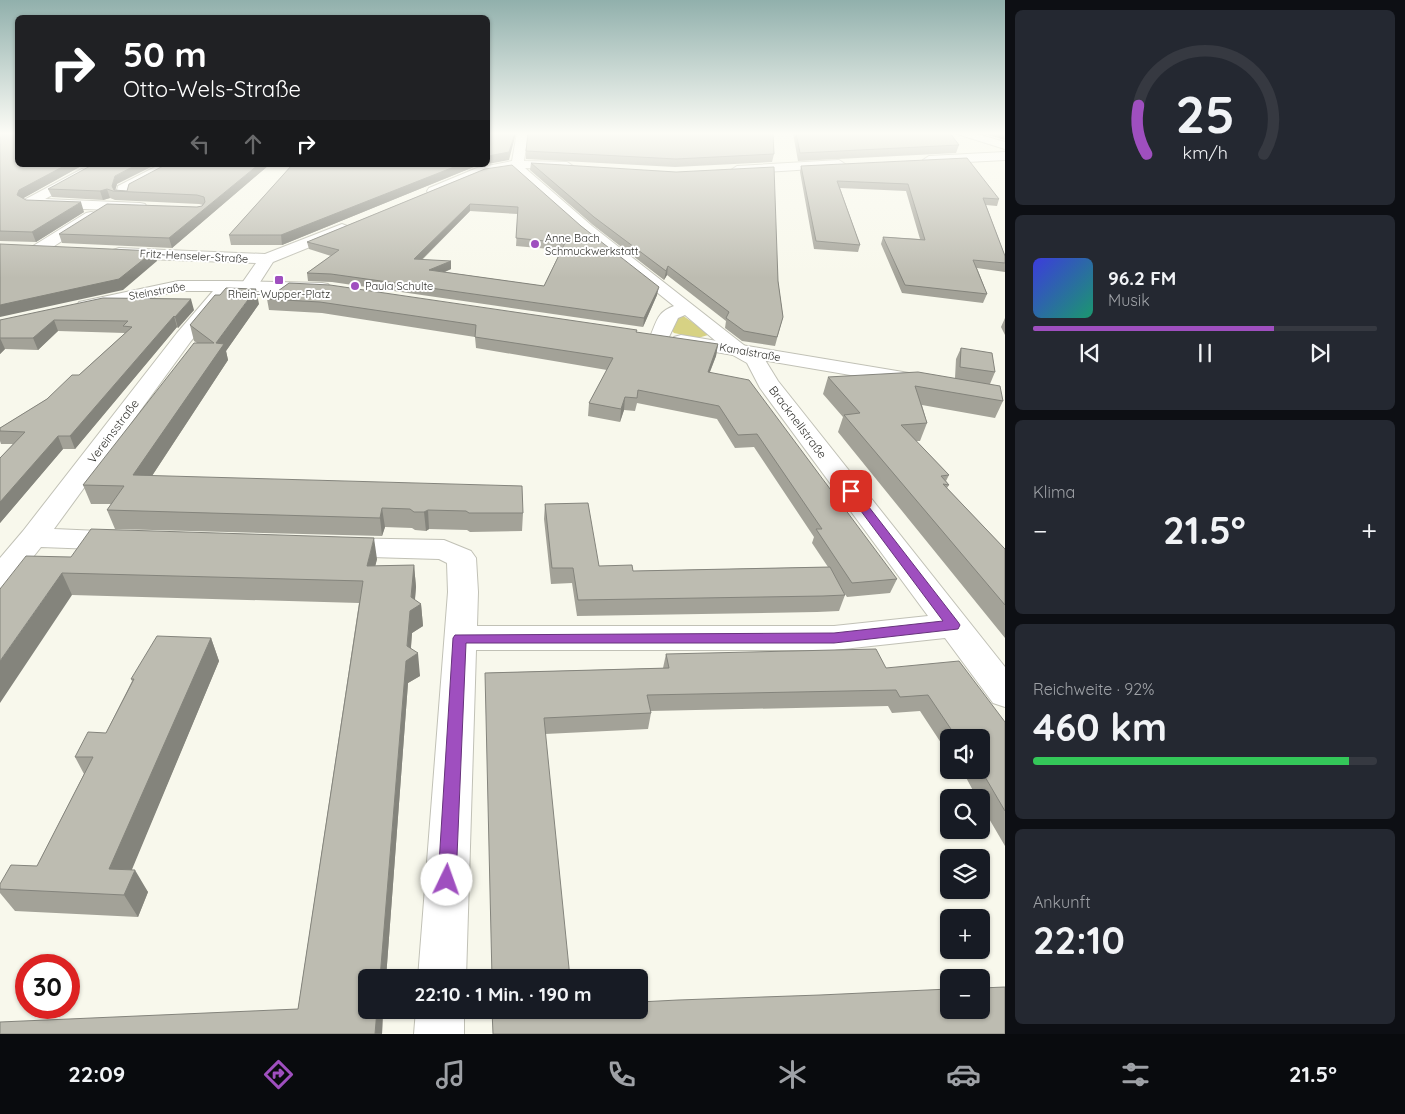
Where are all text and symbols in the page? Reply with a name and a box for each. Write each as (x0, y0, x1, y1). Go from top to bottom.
text: 50 m (123, 32, 207, 76)
icon: right (40, 35, 105, 100)
text: Otto-Wels-Straße (123, 75, 301, 103)
text: 25 (1175, 81, 1235, 146)
icon: left (186, 130, 214, 158)
icon: ahead (239, 130, 267, 158)
icon: right (292, 130, 320, 158)
text: km/h (1182, 141, 1228, 163)
place label: Anne Bach Schmuckwerkstatt (545, 231, 639, 258)
marker: Anne Bach Schmuckwerkstatt (529, 238, 541, 250)
street label: Fritz-Henseler-Straße (139, 246, 249, 266)
text: 96.2 FM (1108, 266, 1176, 290)
marker: Rhein-Wupper-Platz (273, 274, 285, 286)
street label: Steinstraße (128, 279, 186, 303)
place label: Paula Schulte (365, 279, 433, 293)
marker: Paula Schulte (349, 280, 361, 292)
place label: Rhein-Wupper-Platz (228, 287, 330, 301)
text: Musik (1108, 290, 1150, 310)
icon: previous (1076, 339, 1104, 367)
icon: pause (1191, 339, 1219, 367)
icon: next (1306, 339, 1334, 367)
street label: Kanalstraße (718, 340, 782, 364)
street label: Bracknellstraße (766, 383, 830, 461)
street label: Vereinsstraße (84, 396, 142, 466)
pin (830, 470, 872, 512)
icon: arrive (837, 477, 865, 505)
text: Klima (1033, 482, 1075, 502)
text: 21.5° (1163, 506, 1246, 554)
text: − (1033, 513, 1048, 548)
text: + (1361, 513, 1377, 548)
text: Reichweite · 92% (1033, 679, 1154, 699)
text: 460 km (1033, 703, 1167, 751)
map controls (940, 729, 990, 1019)
button: sound (940, 729, 990, 779)
button: search (940, 789, 990, 839)
button: layers (940, 849, 990, 899)
position arrow (420, 853, 472, 905)
text: Ankunft (1033, 892, 1091, 912)
button: + (940, 909, 990, 959)
text: 22:10 (1033, 916, 1125, 964)
speed limit sign: 30 (15, 954, 80, 1019)
button: − (940, 969, 990, 1019)
text: 22:10 · 1 Min. · 190 m (414, 982, 592, 1006)
icon: directions (261, 1057, 296, 1092)
icon: music (433, 1057, 468, 1092)
icon: phone (604, 1057, 639, 1092)
icon: climate (775, 1057, 810, 1092)
icon: car (946, 1057, 981, 1092)
icon: filters (1118, 1057, 1153, 1092)
text: 22:09 (68, 1060, 125, 1088)
text: 21.5° (1289, 1060, 1337, 1088)

